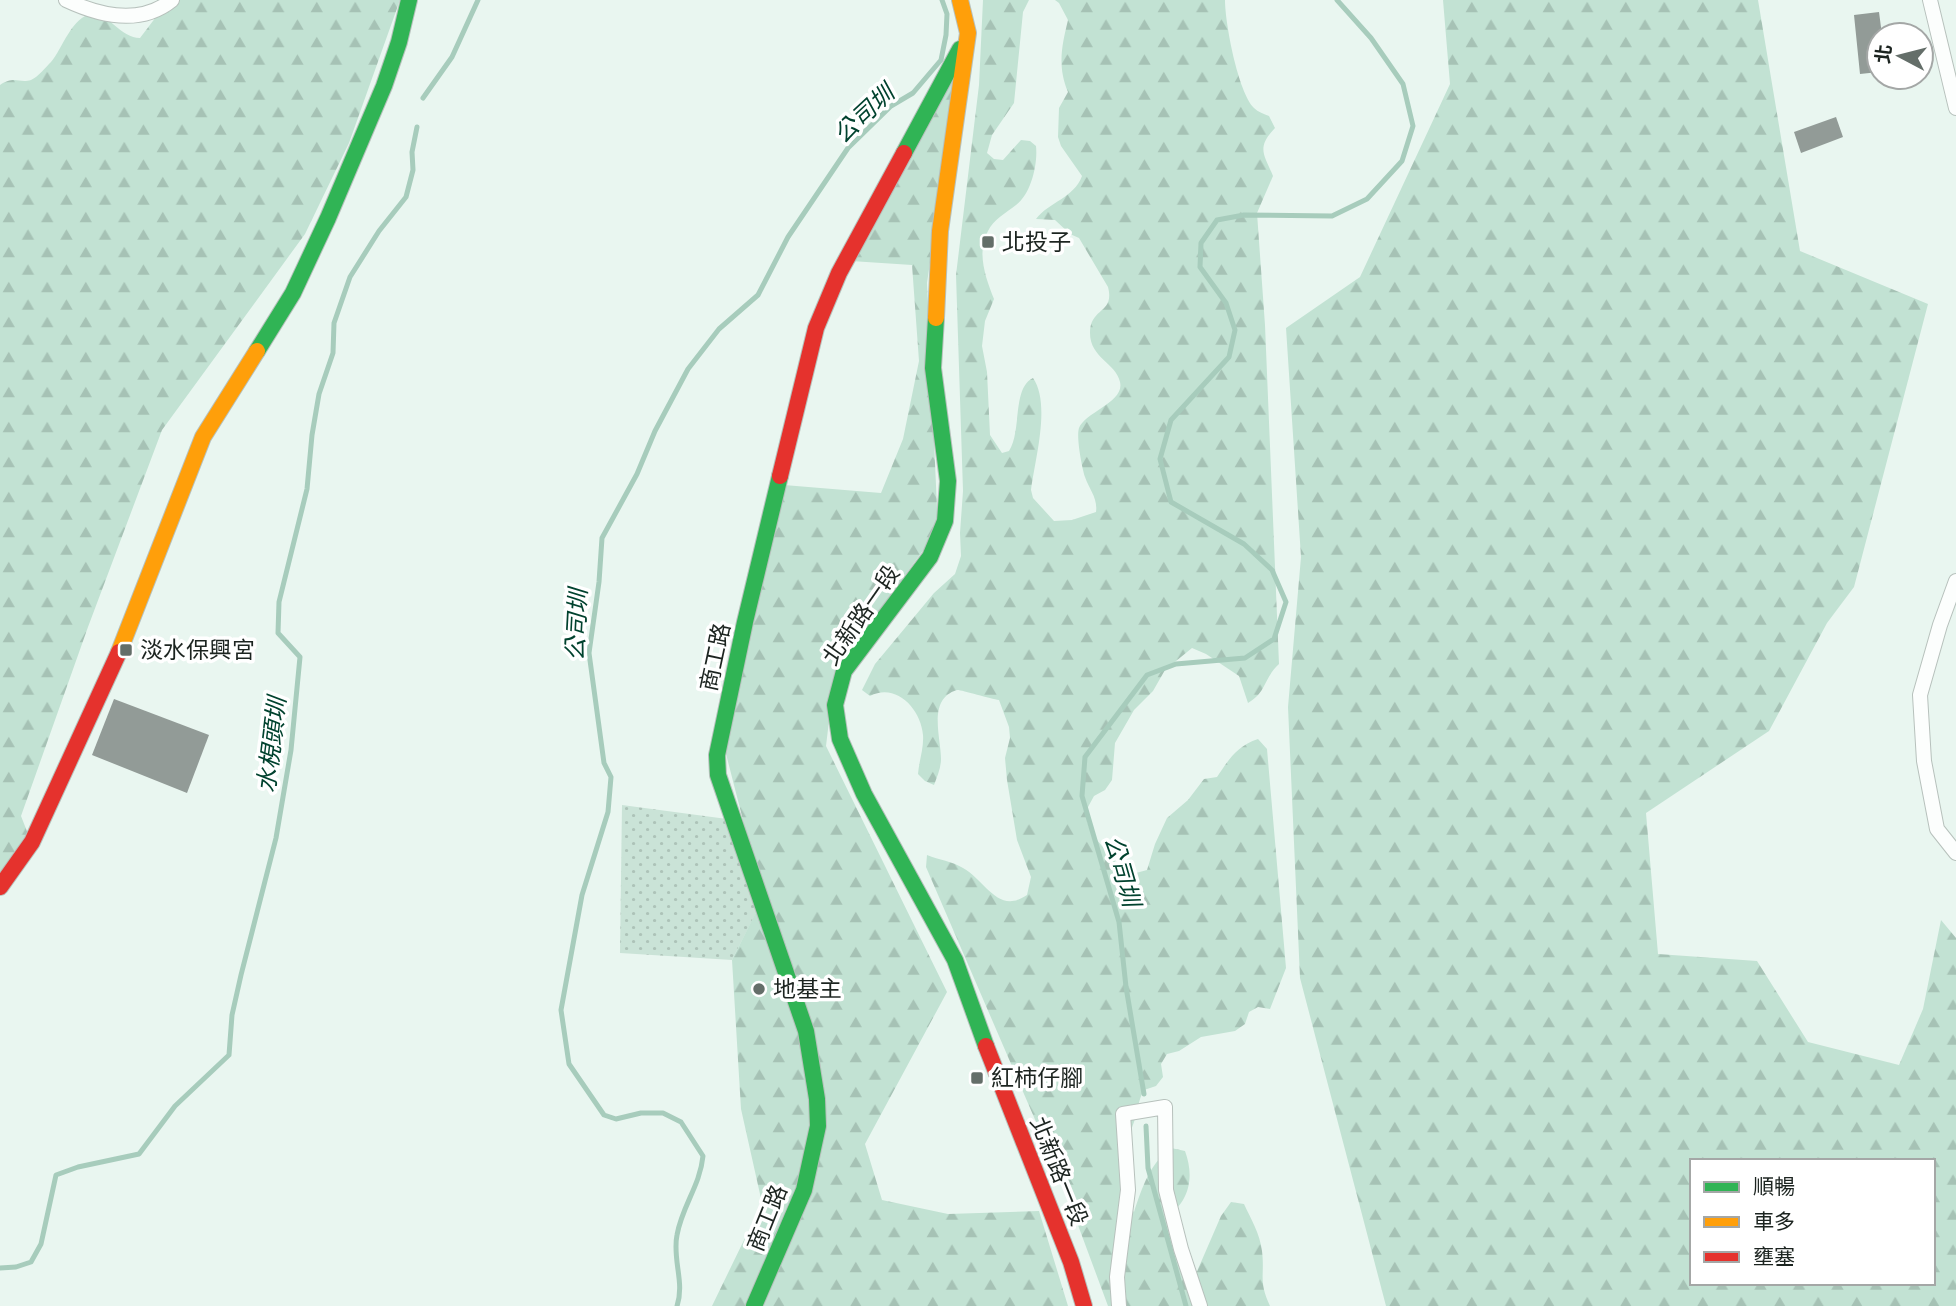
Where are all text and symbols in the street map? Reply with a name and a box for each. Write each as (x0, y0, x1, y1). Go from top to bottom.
north arrow (1865, 21, 1935, 91)
text: 北 (1870, 43, 1897, 65)
water label: 公司圳 (827, 76, 903, 150)
place label: 北投子 (1002, 227, 1071, 257)
marker: 北投子 (980, 234, 996, 250)
street label: 北新路一段 (816, 559, 906, 671)
water label: 公司圳 (559, 585, 594, 662)
street label: 商工路 (693, 620, 737, 694)
place label: 淡水保興宮 (140, 635, 255, 665)
marker: 淡水保興宮 (118, 642, 134, 658)
water label: 水梘頭圳 (250, 692, 293, 794)
water label: 公司圳 (1098, 832, 1148, 913)
place label: 地基主 (773, 974, 842, 1004)
marker: 地基主 (751, 981, 767, 997)
place label: 紅柿仔腳 (991, 1063, 1083, 1093)
marker: 紅柿仔腳 (969, 1070, 985, 1086)
street label: 北新路一段 (1024, 1112, 1094, 1230)
legend (1690, 1159, 1935, 1285)
text: 順暢 (1753, 1173, 1795, 1200)
street label: 商工路 (740, 1180, 794, 1256)
text: 車多 (1753, 1208, 1795, 1235)
text: 壅塞 (1753, 1243, 1795, 1270)

